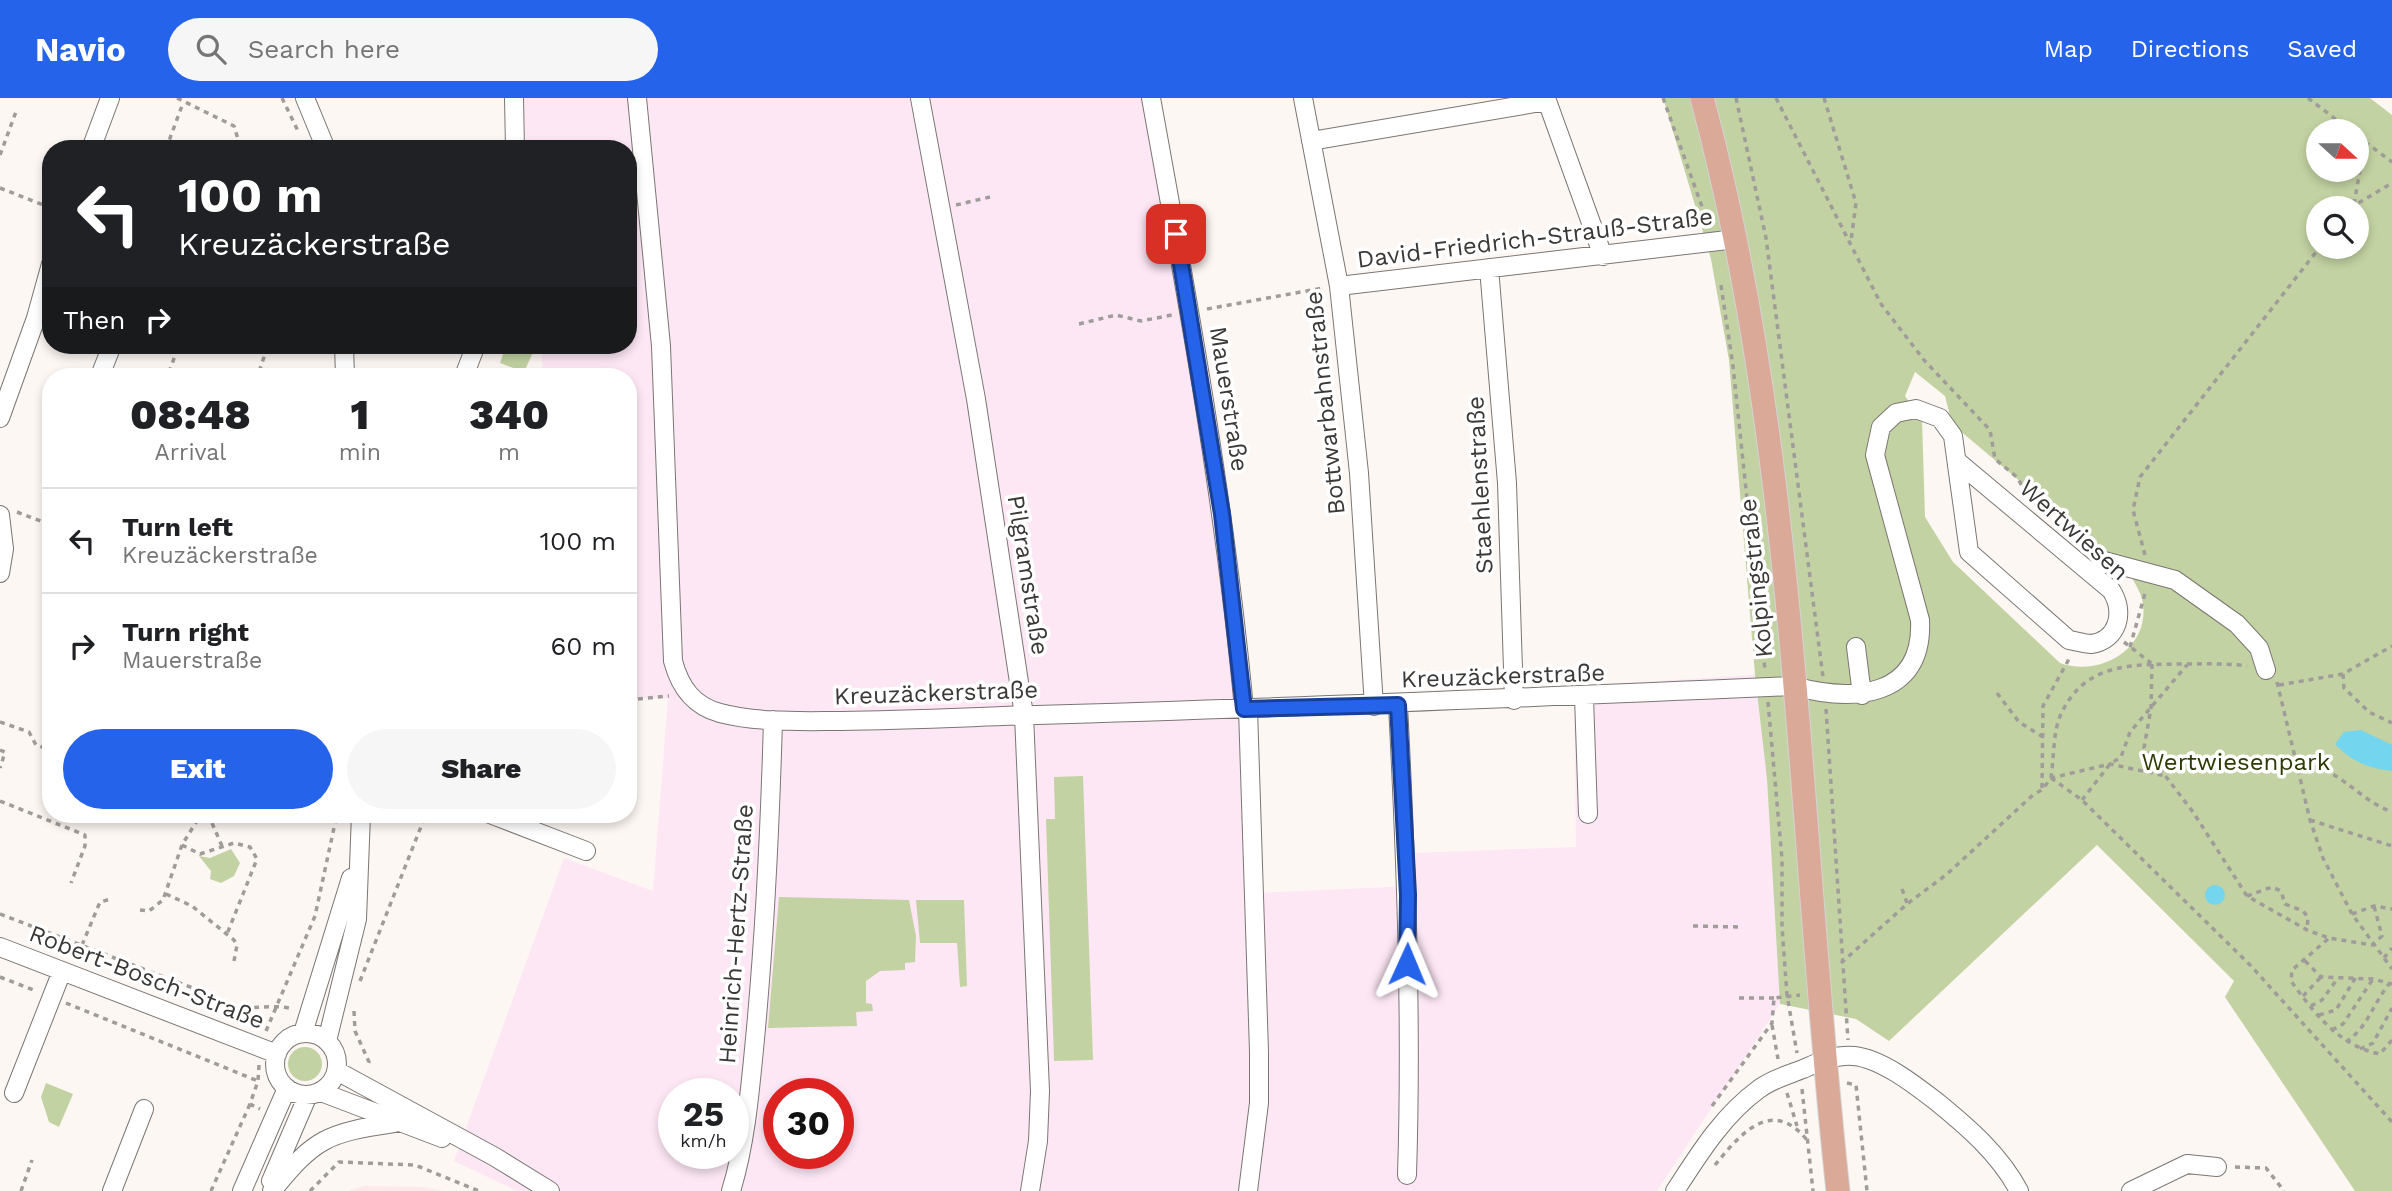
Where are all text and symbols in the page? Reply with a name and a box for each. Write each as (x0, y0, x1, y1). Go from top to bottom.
search box (168, 18, 658, 81)
text: Navio (35, 30, 126, 69)
icon: search (192, 30, 230, 68)
text: Search here (248, 34, 400, 64)
text: Map (2044, 35, 2093, 63)
text: Directions (2131, 35, 2249, 63)
text: Saved (2287, 35, 2357, 63)
north arrow (2306, 119, 2370, 182)
map controls (2306, 119, 2369, 259)
text: 100 m (178, 166, 322, 224)
icon: left (63, 168, 154, 259)
button: search (2306, 196, 2369, 259)
street label: David-Friedrich-Strauß-Straße (1355, 202, 1715, 274)
pin (1146, 204, 1206, 264)
icon: arrive (1157, 215, 1195, 253)
text: Kreuzäckerstraße (178, 225, 450, 263)
street label: Bottwarbahnstraße (1299, 290, 1351, 516)
icon: right (139, 301, 177, 339)
text: Then (63, 305, 125, 335)
street label: Mauerstraße (1204, 325, 1254, 473)
text: 08:48 (130, 390, 251, 439)
text: 1 (350, 390, 369, 439)
text: 340 (469, 390, 549, 439)
street label: Staehlenstraße (1461, 395, 1499, 575)
text: Arrival (154, 439, 226, 466)
text: min (339, 439, 381, 466)
text: m (498, 439, 520, 466)
street label: Wertwiesen (2014, 474, 2134, 586)
street label: Pilgramstraße (1002, 493, 1054, 657)
street label: Kolpingstraße (1734, 497, 1778, 659)
text: Turn left (122, 512, 233, 542)
icon: left (63, 522, 101, 560)
text: 100 m (540, 526, 616, 556)
text: Kreuzäckerstraße (122, 542, 318, 569)
text: Turn right (122, 617, 249, 647)
icon: right (63, 627, 101, 665)
text: 60 m (550, 631, 616, 661)
text: Mauerstraße (122, 647, 262, 674)
street label: Kreuzäckerstraße (1400, 658, 1606, 694)
street label: Kreuzäckerstraße (833, 675, 1039, 711)
button: Exit (63, 729, 333, 809)
button: Share (347, 729, 616, 809)
park label: Wertwiesenpark (2142, 748, 2331, 776)
street label: Heinrich-Hertz-Straße (713, 803, 759, 1065)
street label: Robert-Bosch-Straße (25, 919, 269, 1035)
position arrow (1370, 927, 1444, 1001)
speed limit sign: 30 (763, 1078, 854, 1169)
text: 25 (683, 1093, 724, 1135)
text: km/h (680, 1130, 727, 1151)

